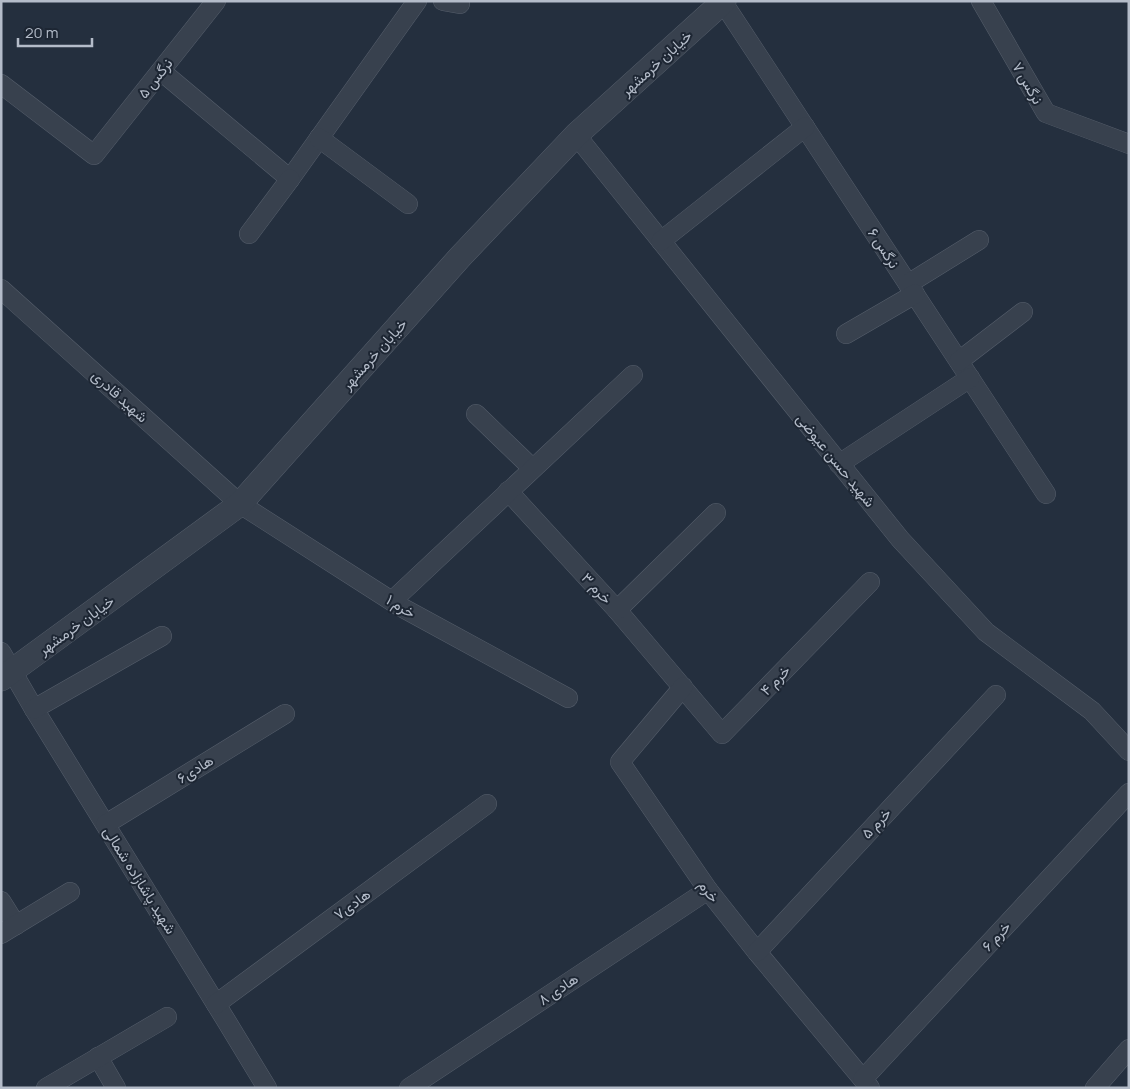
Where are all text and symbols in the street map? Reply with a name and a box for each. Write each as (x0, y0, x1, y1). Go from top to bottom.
scale bar (18, 15, 91, 47)
text: 20 m (25, 22, 58, 43)
street label: خیابان خرمشهر (615, 25, 696, 101)
street label: نرگس ۵ (133, 54, 177, 102)
street label: نرگس ۷ (1007, 58, 1049, 108)
street label: نرگس ۶ (863, 224, 905, 272)
street label: خیابان خرمشهر (336, 314, 412, 395)
street label: شهید قادری (87, 365, 153, 427)
street label: شهید حسن عیوضی (792, 409, 881, 512)
street label: خرم ۳ (577, 567, 617, 609)
street label: خرم ۱ (382, 589, 420, 623)
street label: خیابان خرمشهر (33, 590, 118, 660)
street label: خرم ۴ (755, 660, 795, 700)
street label: هادی۶ (173, 750, 217, 788)
street label: خرم ۵ (856, 803, 896, 843)
street label: شهید پاشازاده شمالی (98, 822, 182, 938)
street label: خرم (694, 875, 724, 907)
street label: هادی۷ (329, 883, 375, 925)
street label: خرم ۶ (977, 916, 1015, 956)
street label: هادی ۸ (534, 968, 582, 1010)

